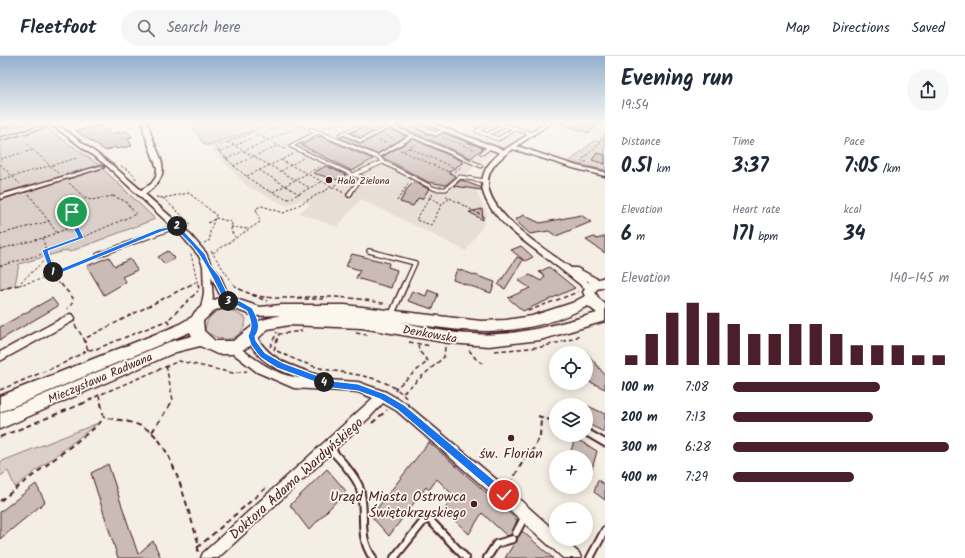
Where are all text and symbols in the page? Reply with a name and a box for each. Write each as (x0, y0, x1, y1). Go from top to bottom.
search box (121, 10, 401, 46)
text: Fleetfoot (20, 13, 97, 43)
text: Search here (167, 16, 241, 40)
icon: search (135, 17, 157, 39)
text: Map (785, 17, 810, 39)
text: Directions (832, 17, 890, 39)
text: Saved (912, 17, 945, 39)
text: Evening run (621, 62, 733, 97)
button: share (907, 69, 949, 111)
text: 19:54 (621, 95, 649, 116)
text: Distance (621, 133, 661, 151)
text: Time (732, 133, 755, 151)
text: Pace (844, 133, 865, 151)
text: 0.51 (621, 151, 652, 183)
text: 3:37 (732, 151, 769, 183)
text: 7:05 (844, 151, 878, 183)
text: km (652, 160, 671, 178)
text: /km (878, 160, 901, 178)
place label: Hala Zielona (337, 173, 390, 189)
marker: Hala Zielona (324, 175, 334, 185)
pin (55, 195, 89, 229)
icon: arrive (61, 201, 83, 223)
text: Elevation (621, 201, 663, 219)
text: Heart rate (732, 201, 780, 219)
text: kcal (844, 201, 862, 219)
pin: 2 (167, 216, 187, 236)
text: 2 (174, 217, 180, 235)
text: 6 (621, 219, 632, 251)
text: 171 (732, 219, 754, 251)
text: 34 (844, 219, 866, 251)
text: m (632, 228, 645, 246)
text: bpm (754, 228, 778, 246)
pin: 1 (43, 262, 63, 282)
text: 1 (51, 263, 55, 281)
text: Elevation (621, 268, 670, 289)
text: 140–145 m (890, 268, 949, 289)
pin: 3 (218, 291, 238, 311)
text: 3 (225, 292, 231, 310)
street label: Denkowska (401, 320, 459, 349)
map controls (549, 346, 593, 546)
button: locate (549, 346, 593, 390)
street label: Mieczysława Radwana (45, 348, 156, 409)
pin: 4 (314, 372, 334, 392)
text: 4 (321, 373, 327, 391)
text: 100 m (621, 377, 654, 398)
text: 7:08 (685, 377, 709, 398)
button: layers (549, 398, 593, 442)
text: 200 m (621, 407, 658, 428)
text: 7:13 (685, 407, 706, 428)
street label: Doktora Adama Wardyńskiego (225, 412, 369, 545)
marker: św. Florian (506, 433, 516, 443)
text: 300 m (621, 437, 657, 458)
text: 6:28 (685, 437, 711, 458)
place label: św. Florian (479, 443, 543, 465)
button: + (549, 450, 593, 494)
text: 400 m (621, 467, 657, 488)
text: 7:29 (685, 467, 708, 488)
pin (487, 478, 521, 512)
icon: check (493, 484, 515, 506)
place label: Urząd Miasta Ostrowca Świętokrzyskiego (330, 486, 466, 524)
marker: Urząd Miasta Ostrowca Świętokrzyskiego (469, 499, 479, 509)
button: − (549, 502, 593, 546)

